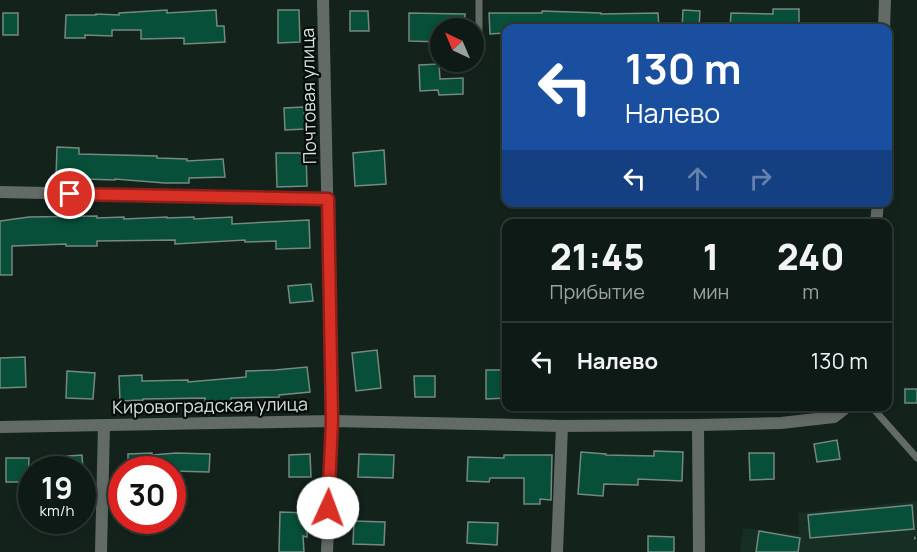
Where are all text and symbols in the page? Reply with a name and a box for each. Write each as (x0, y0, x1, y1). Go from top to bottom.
north arrow (430, 18, 484, 72)
map controls (430, 18, 484, 72)
street label: Почтовая улица (295, 28, 321, 164)
text: 130 m (625, 39, 742, 97)
icon: left (526, 48, 604, 126)
text: Налево (625, 94, 720, 131)
icon: left (618, 162, 651, 195)
icon: ahead (681, 162, 714, 195)
icon: right (744, 162, 777, 195)
pin (44, 168, 95, 219)
icon: arrive (53, 177, 86, 210)
text: 21:45 (550, 232, 644, 281)
text: 1 (703, 232, 719, 281)
text: 240 (777, 232, 844, 281)
text: Прибытие (550, 278, 645, 305)
text: мин (692, 278, 729, 305)
text: m (802, 278, 819, 305)
icon: left (526, 345, 559, 378)
text: Налево (577, 346, 658, 376)
text: 130 m (811, 346, 868, 376)
street label: Кировоградская улица (112, 391, 308, 419)
speed limit sign: 30 (108, 456, 186, 534)
text: 19 (41, 467, 73, 508)
position arrow (296, 476, 360, 540)
text: km/h (40, 500, 74, 521)

